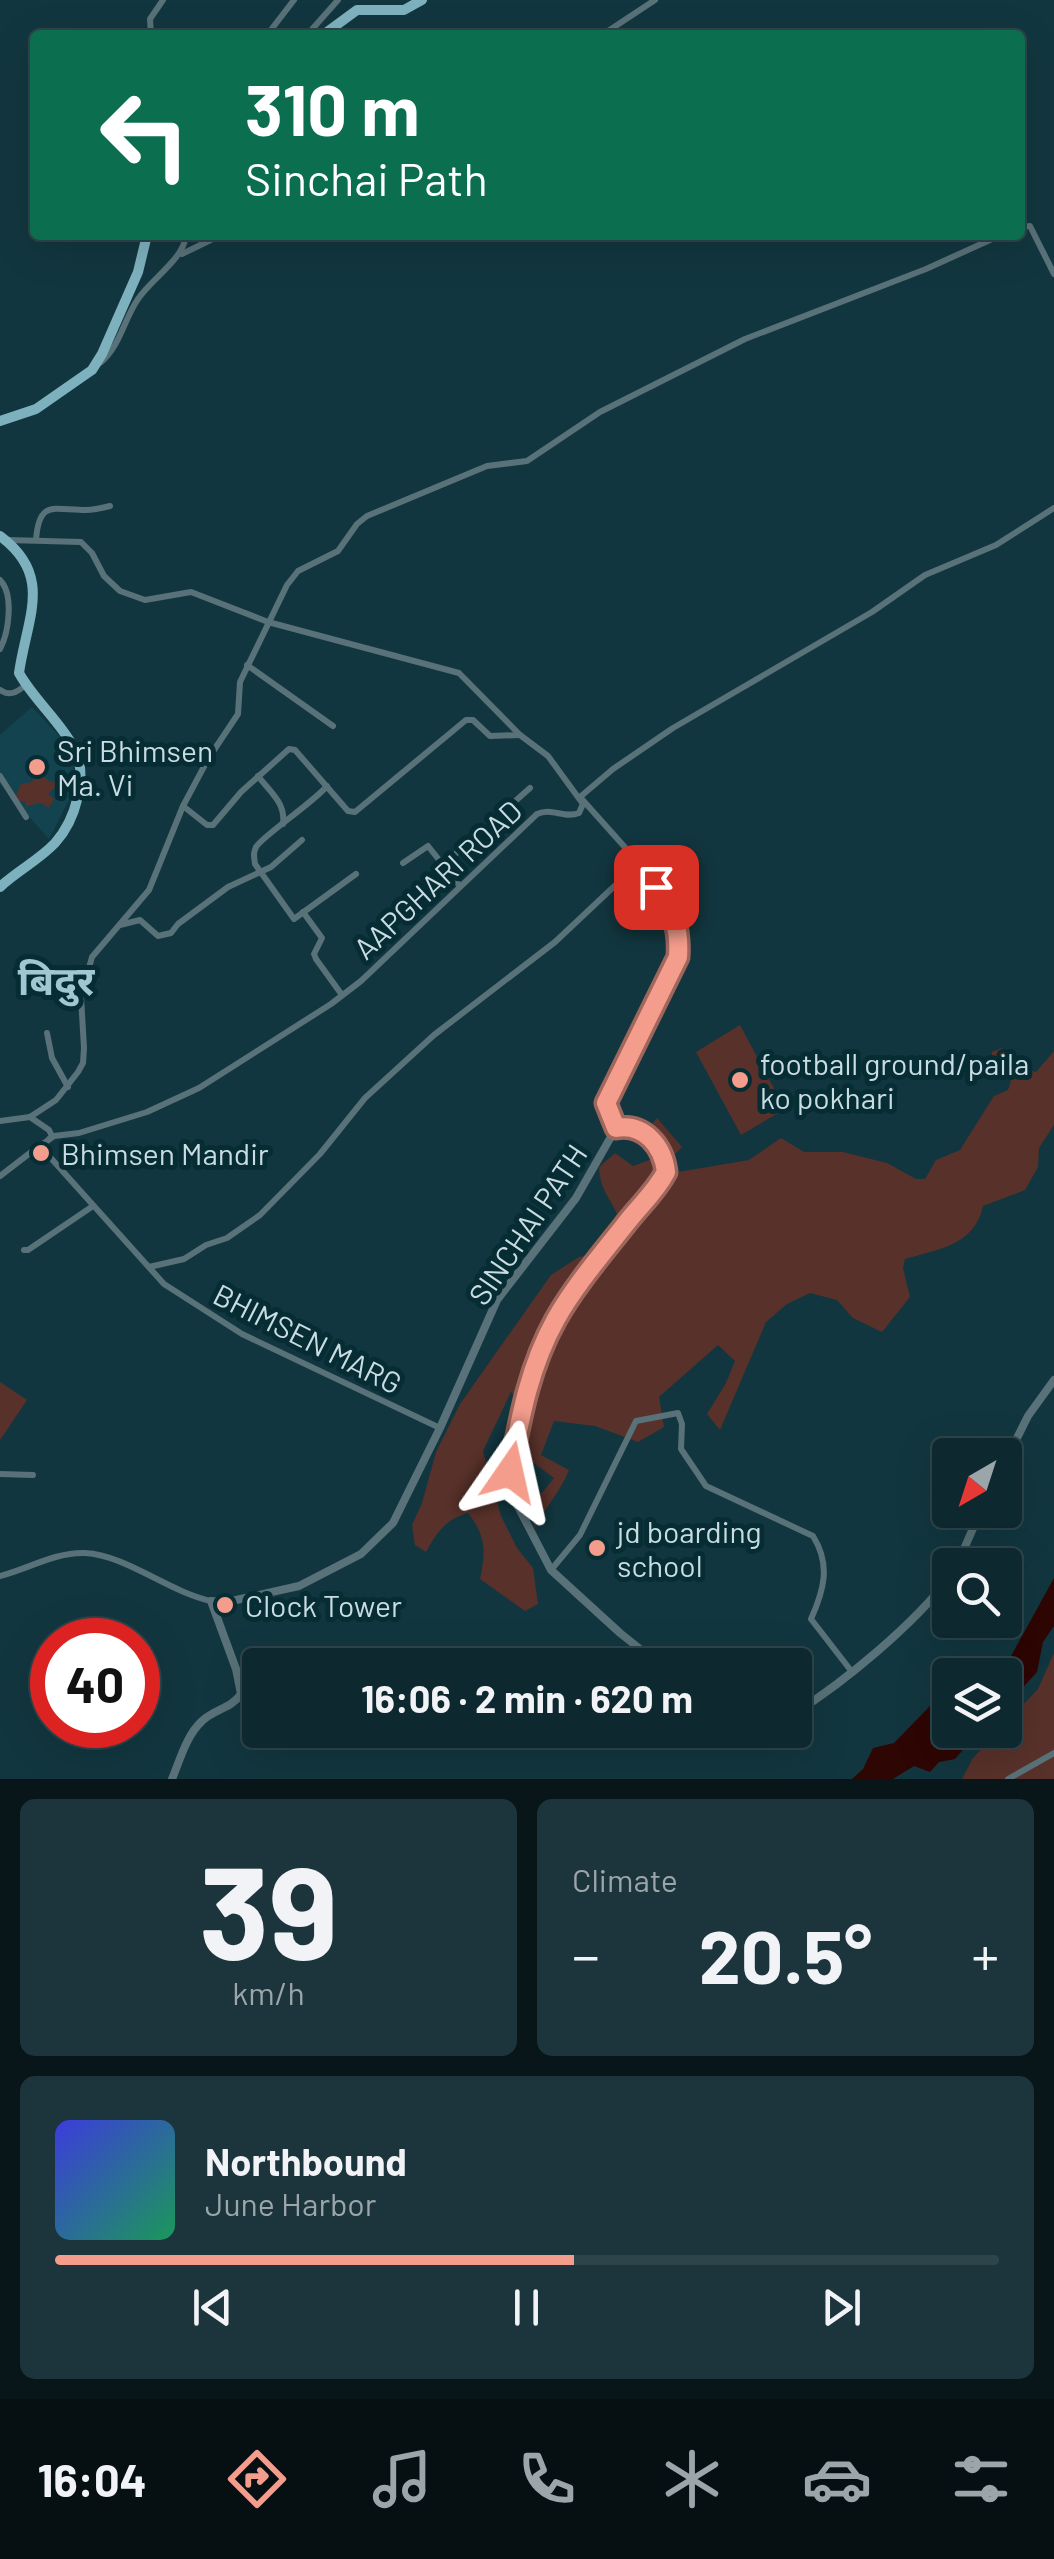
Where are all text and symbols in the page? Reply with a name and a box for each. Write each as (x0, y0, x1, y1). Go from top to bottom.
text: 310 m (245, 66, 420, 150)
icon: left (80, 70, 210, 200)
text: Sinchai Path (245, 151, 488, 205)
place label: Sri Bhimsen Ma. Vi (57, 732, 213, 802)
marker: Sri Bhimsen Ma. Vi (26, 756, 48, 778)
street label: AAPGHARI ROAD (346, 792, 528, 966)
pin (614, 845, 699, 930)
icon: arrive (629, 860, 684, 915)
district label: बिदुर (18, 955, 96, 1007)
place label: football ground/paila ko pokhari (760, 1045, 1029, 1115)
marker: football ground/paila ko pokhari (729, 1069, 751, 1091)
place label: Bhimsen Mandir (61, 1135, 269, 1171)
street label: SINCHAI PATH (460, 1137, 594, 1311)
marker: Bhimsen Mandir (30, 1142, 52, 1164)
street label: BHIMSEN MARG (208, 1275, 408, 1401)
position arrow (458, 1420, 562, 1524)
north arrow (932, 1438, 1022, 1528)
map controls (932, 1438, 1022, 1748)
place label: jd boarding school (615, 1513, 762, 1583)
marker: jd boarding school (586, 1537, 608, 1559)
button: search (932, 1548, 1022, 1638)
place label: Clock Tower (245, 1587, 402, 1623)
marker: Clock Tower (214, 1594, 236, 1616)
speed limit sign: 40 (30, 1618, 160, 1748)
button: layers (932, 1658, 1022, 1748)
text: 16:06 · 2 min · 620 m (361, 1675, 693, 1721)
text: 39 (199, 1830, 338, 1986)
text: Climate (572, 1860, 678, 1898)
text: 20.5° (699, 1909, 872, 1999)
text: − (572, 1921, 600, 1987)
text: + (971, 1921, 999, 1987)
text: km/h (232, 1973, 305, 2011)
text: Northbound (205, 2138, 407, 2184)
text: June Harbor (205, 2184, 376, 2222)
icon: previous (185, 2280, 240, 2335)
icon: pause (499, 2280, 554, 2335)
icon: next (814, 2280, 869, 2335)
icon: directions (222, 2444, 292, 2514)
icon: music (367, 2444, 437, 2514)
icon: phone (512, 2444, 582, 2514)
icon: climate (657, 2444, 727, 2514)
icon: car (802, 2444, 872, 2514)
icon: filters (946, 2444, 1016, 2514)
text: 16:04 (37, 2452, 147, 2506)

